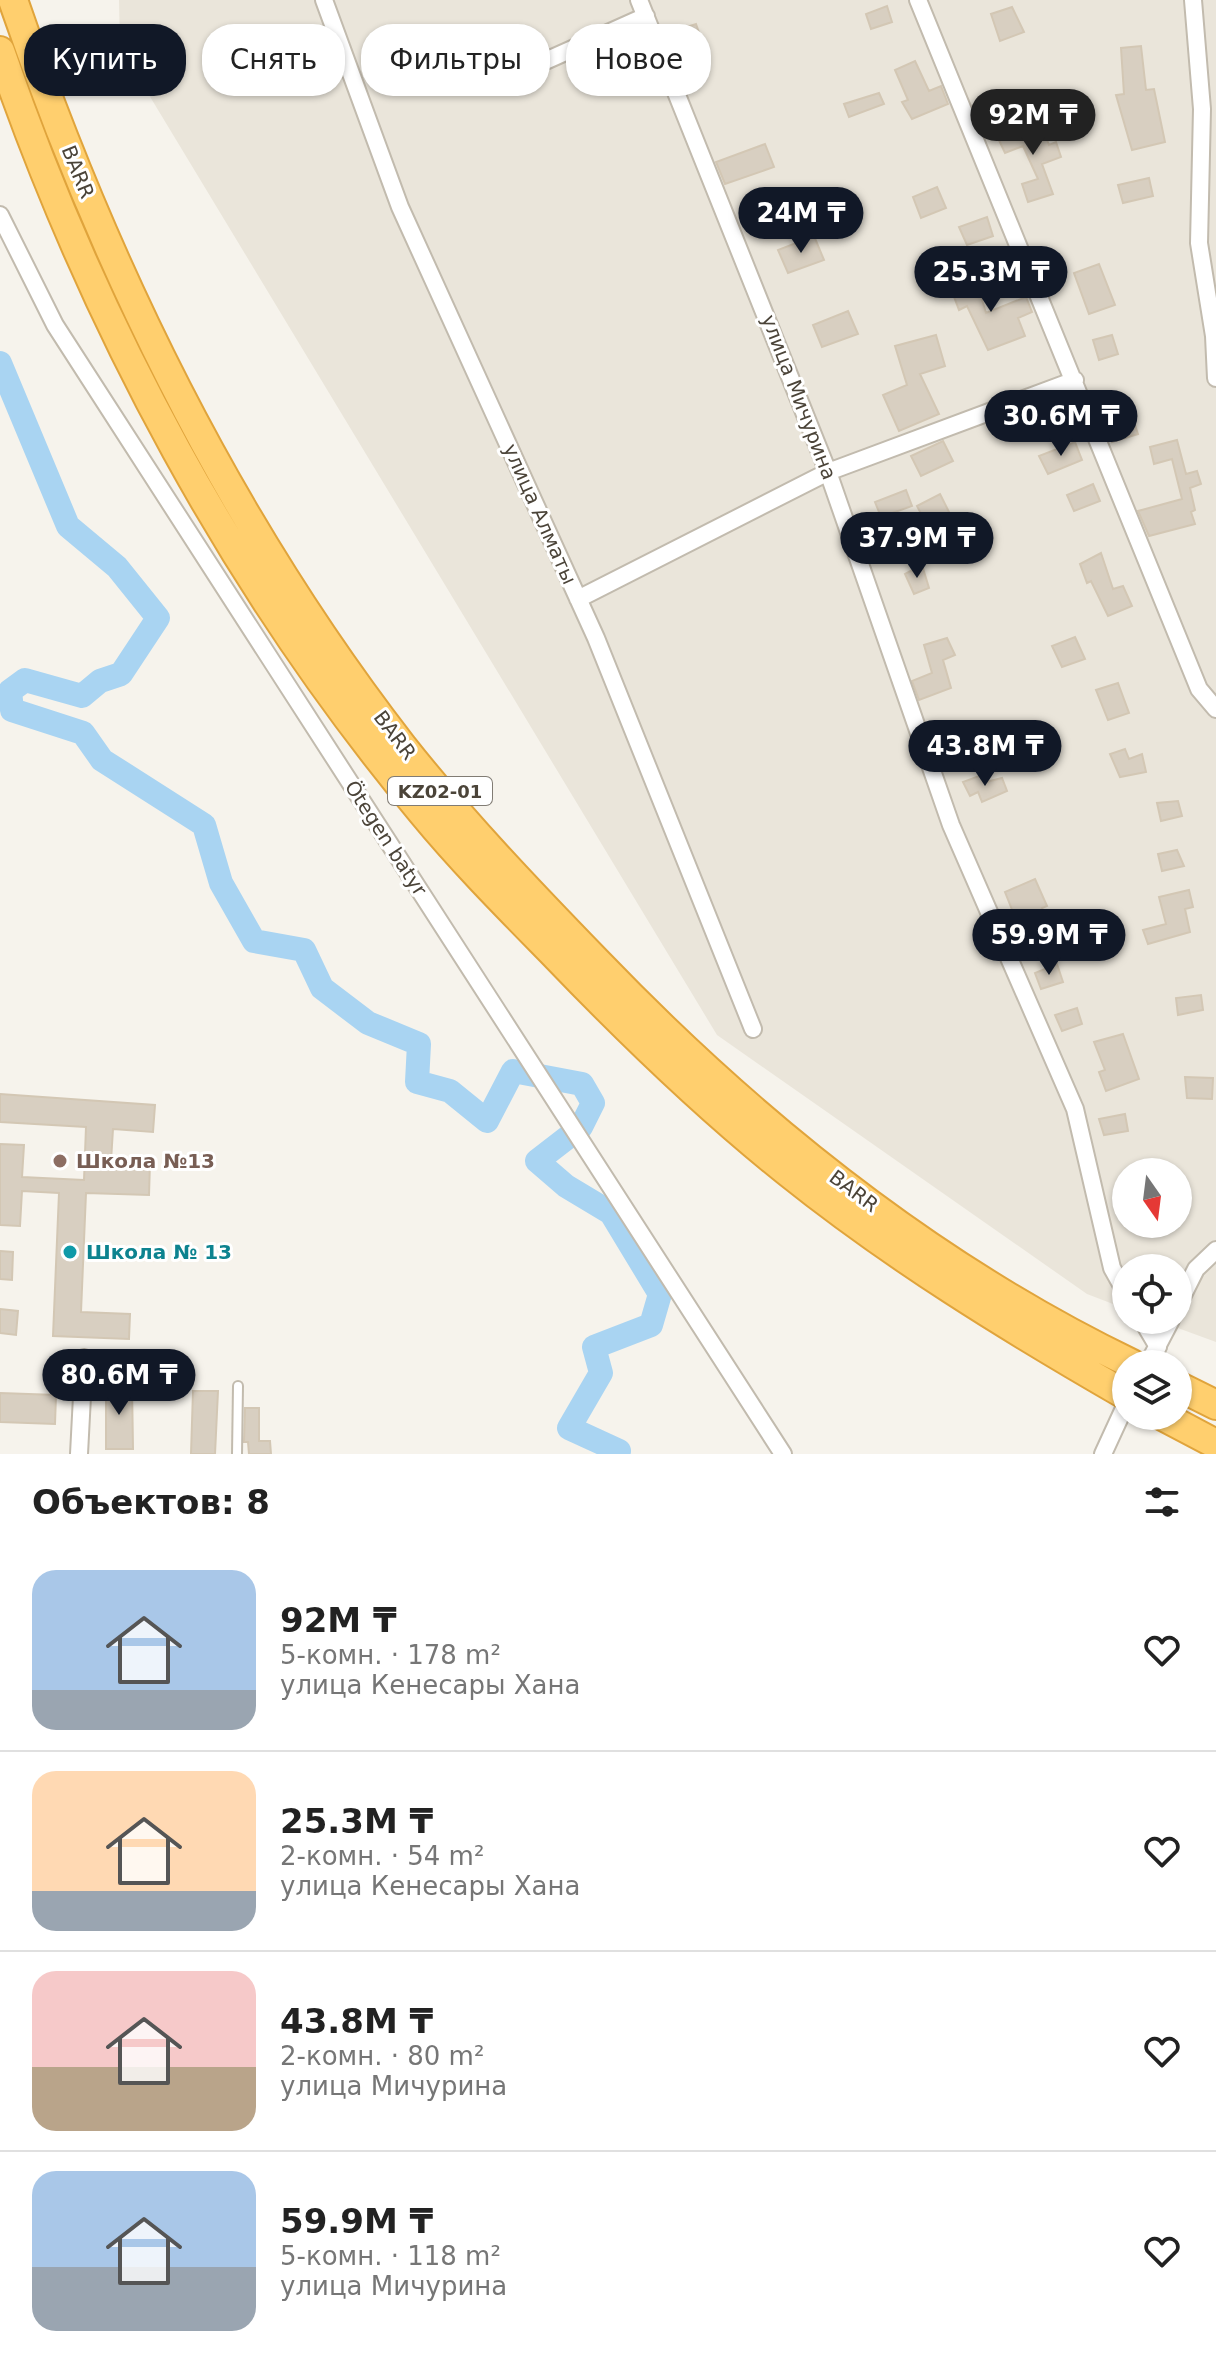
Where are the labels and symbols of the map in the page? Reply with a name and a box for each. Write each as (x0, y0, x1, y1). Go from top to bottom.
pin: 92M ₸ (977, 89, 1089, 157)
street label: BARR (57, 142, 100, 202)
pin: 24M ₸ (745, 187, 857, 255)
pin: 25.3M ₸ (917, 246, 1065, 314)
street label: улица Мичурина (756, 311, 842, 483)
pin: 30.6M ₸ (987, 390, 1135, 458)
street label: улица Алматы (498, 440, 582, 588)
pin: 37.9M ₸ (843, 512, 991, 580)
street label: BARR (369, 706, 421, 764)
pin: 43.8M ₸ (911, 720, 1059, 788)
street label: Ötegen batyr (340, 776, 433, 901)
road number: KZ02-01 (388, 777, 492, 805)
pin: 59.9M ₸ (975, 909, 1123, 977)
place label: Школа №13 (76, 1149, 215, 1173)
marker: Школа №13 (51, 1152, 69, 1170)
north arrow (1112, 1158, 1192, 1238)
street label: BARR (825, 1165, 883, 1217)
place label: Школа № 13 (86, 1240, 232, 1264)
marker: Школа № 13 (61, 1243, 79, 1261)
pin: 80.6M ₸ (45, 1349, 193, 1417)

